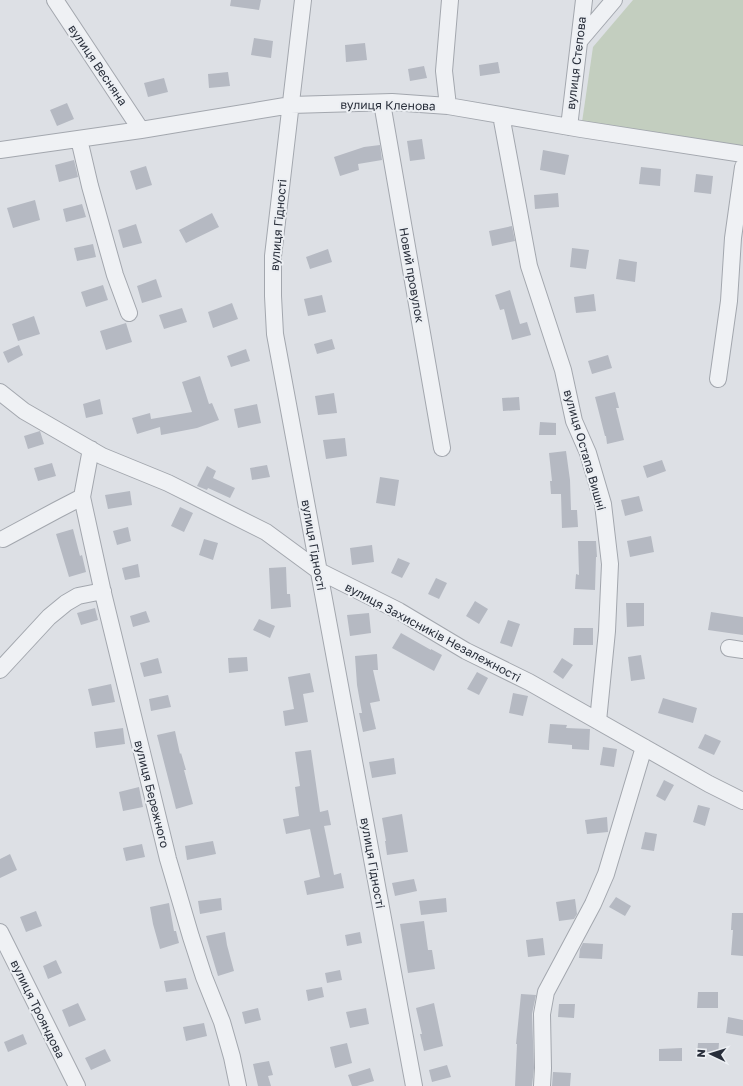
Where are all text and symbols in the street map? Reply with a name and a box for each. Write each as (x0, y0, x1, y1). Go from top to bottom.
street label: вулиця Степова (563, 16, 589, 110)
street label: вулиця Весняна (65, 22, 131, 108)
street label: вулиця Кленова (340, 97, 436, 113)
street label: вулиця Гідності (267, 178, 289, 272)
street label: Новий провулок (396, 226, 428, 324)
street label: вулиця Остапа Вишні (561, 388, 609, 512)
street label: вулиця Гідності (299, 498, 329, 592)
street label: вулиця Захисників Незалежності (343, 579, 523, 685)
street label: вулиця Бережного (131, 739, 173, 849)
street label: вулиця Гідності (358, 816, 388, 910)
street label: вулиця Трояндова (8, 957, 68, 1061)
north arrow (691, 1034, 731, 1074)
text: N (694, 1049, 707, 1058)

